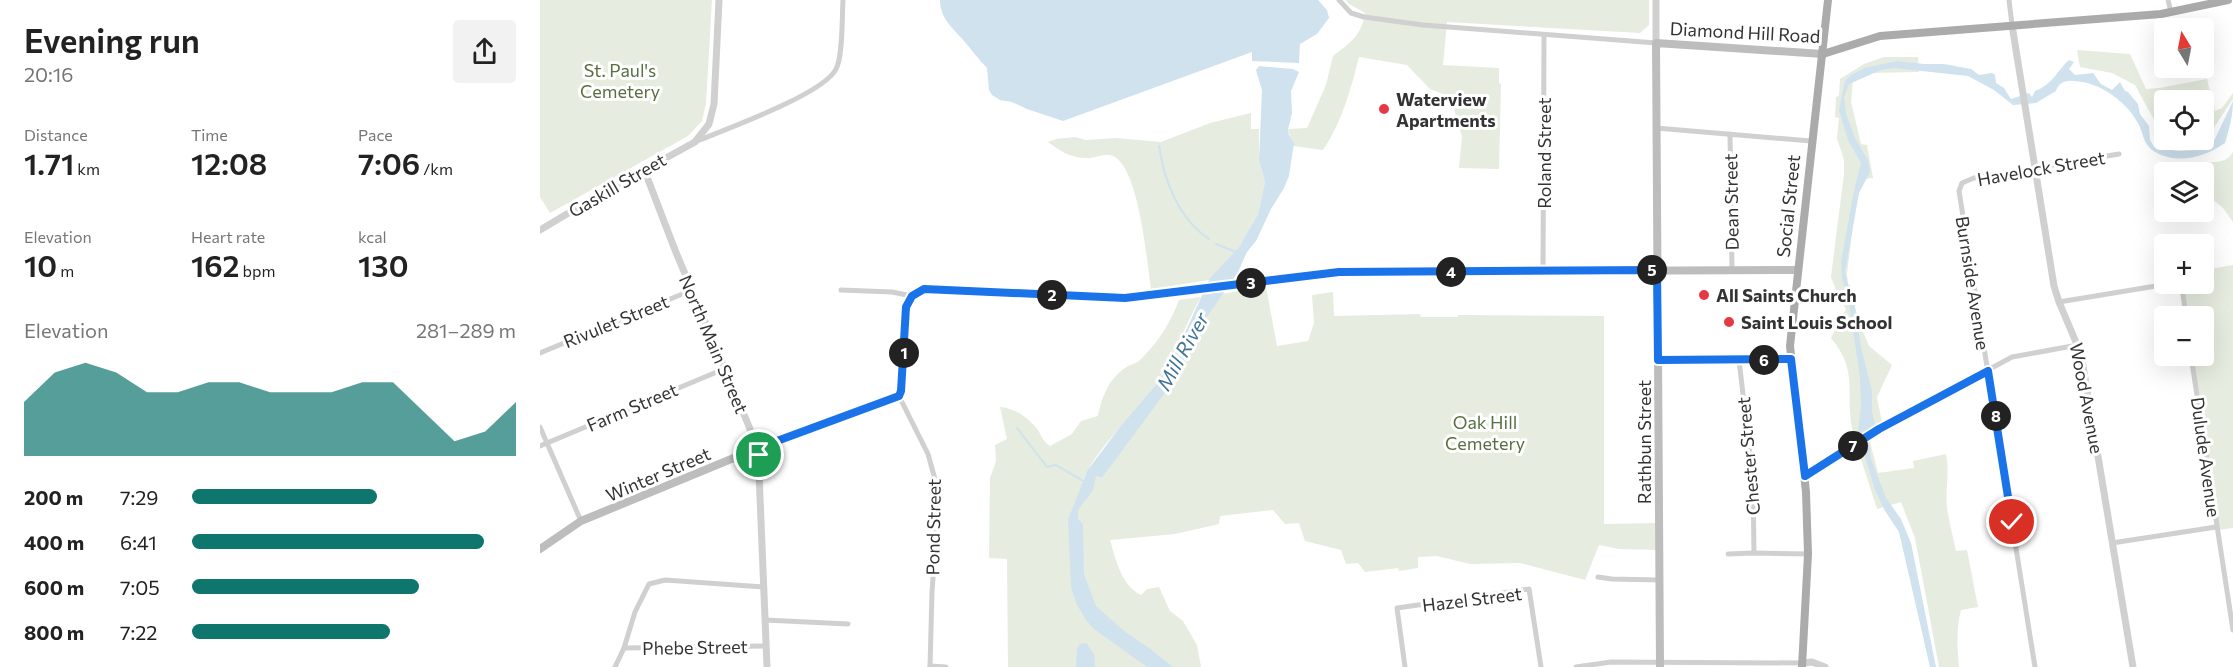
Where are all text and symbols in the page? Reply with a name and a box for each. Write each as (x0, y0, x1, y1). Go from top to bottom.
street label: Diamond Hill Road (1669, 17, 1821, 47)
north arrow (2154, 18, 2214, 78)
map controls (2154, 18, 2214, 366)
text: Evening run (24, 19, 200, 60)
button: share (453, 20, 516, 83)
park label: St. Paul's Cemetery (580, 59, 660, 102)
text: 20:16 (24, 62, 74, 86)
place label: Waterview Apartments (1396, 88, 1496, 131)
button: locate (2154, 90, 2214, 150)
street label: Roland Street (1533, 97, 1555, 209)
marker: Waterview Apartments (1377, 102, 1391, 116)
text: Distance (24, 125, 88, 144)
text: Time (191, 125, 228, 144)
text: Pace (358, 125, 393, 144)
text: 1.71 (24, 144, 74, 181)
text: 12:08 (191, 144, 267, 181)
text: 7:06 (358, 144, 420, 181)
street label: Havelock Street (1975, 146, 2107, 190)
street label: Gaskill Street (564, 148, 670, 222)
street label: Dean Street (1719, 153, 1743, 251)
street label: Social Street (1772, 154, 1804, 258)
text: km (74, 159, 100, 178)
text: /km (420, 159, 453, 178)
button: layers (2154, 162, 2214, 222)
street label: Burnside Avenue (1952, 214, 1994, 352)
text: Elevation (24, 227, 92, 246)
text: Heart rate (191, 227, 265, 246)
text: kcal (358, 227, 387, 246)
button: + (2154, 234, 2214, 294)
text: 10 (24, 246, 57, 283)
text: 162 (191, 246, 240, 283)
text: 130 (358, 246, 409, 283)
pin: 5 (1637, 255, 1667, 285)
pin: 4 (1436, 257, 1466, 287)
text: 5 (1647, 260, 1657, 279)
text: m (57, 261, 74, 280)
text: bpm (240, 261, 275, 280)
text: 4 (1446, 262, 1456, 281)
pin: 3 (1236, 268, 1266, 298)
street label: North Main Street (675, 271, 753, 417)
text: 3 (1246, 273, 1256, 292)
pin: 2 (1037, 280, 1067, 310)
place label: All Saints Church (1716, 284, 1857, 306)
text: 2 (1047, 285, 1057, 304)
marker: All Saints Church (1697, 288, 1711, 302)
street label: Rivulet Street (560, 290, 672, 352)
button: − (2154, 306, 2214, 366)
water label: Mill River (1151, 307, 1214, 394)
place label: Saint Louis School (1741, 311, 1892, 333)
marker: Saint Louis School (1722, 315, 1736, 329)
text: Elevation (24, 318, 109, 342)
text: 281–289 m (416, 318, 516, 342)
pin: 1 (889, 338, 919, 368)
street label: Wood Avenue (2065, 341, 2109, 455)
text: 1 (900, 343, 908, 362)
pin: 6 (1749, 345, 1779, 375)
text: 6 (1759, 350, 1769, 369)
street label: Farm Street (583, 378, 681, 436)
street label: Rathbun Street (1633, 380, 1655, 504)
street label: Dulude Avenue (2187, 395, 2225, 519)
street label: Chester Street (1732, 396, 1764, 516)
pin: 8 (1981, 401, 2011, 431)
text: 8 (1991, 406, 2001, 425)
park label: Oak Hill Cemetery (1445, 411, 1525, 454)
pin (733, 429, 784, 480)
pin: 7 (1838, 431, 1868, 461)
text: 7 (1849, 436, 1857, 455)
icon: arrive (742, 438, 775, 471)
street label: Winter Street (602, 442, 714, 506)
street label: Pond Street (921, 478, 945, 576)
text: 200 m (24, 485, 83, 509)
text: 7:29 (120, 485, 158, 509)
pin (1986, 496, 2037, 547)
icon: check (1995, 505, 2028, 538)
text: 400 m (24, 530, 84, 554)
text: 6:41 (120, 530, 157, 554)
text: 600 m (24, 575, 84, 599)
text: 7:05 (120, 575, 160, 599)
street label: Hazel Street (1421, 582, 1523, 616)
text: 800 m (24, 620, 84, 644)
text: 7:22 (120, 620, 157, 644)
street label: Phebe Street (642, 635, 748, 659)

